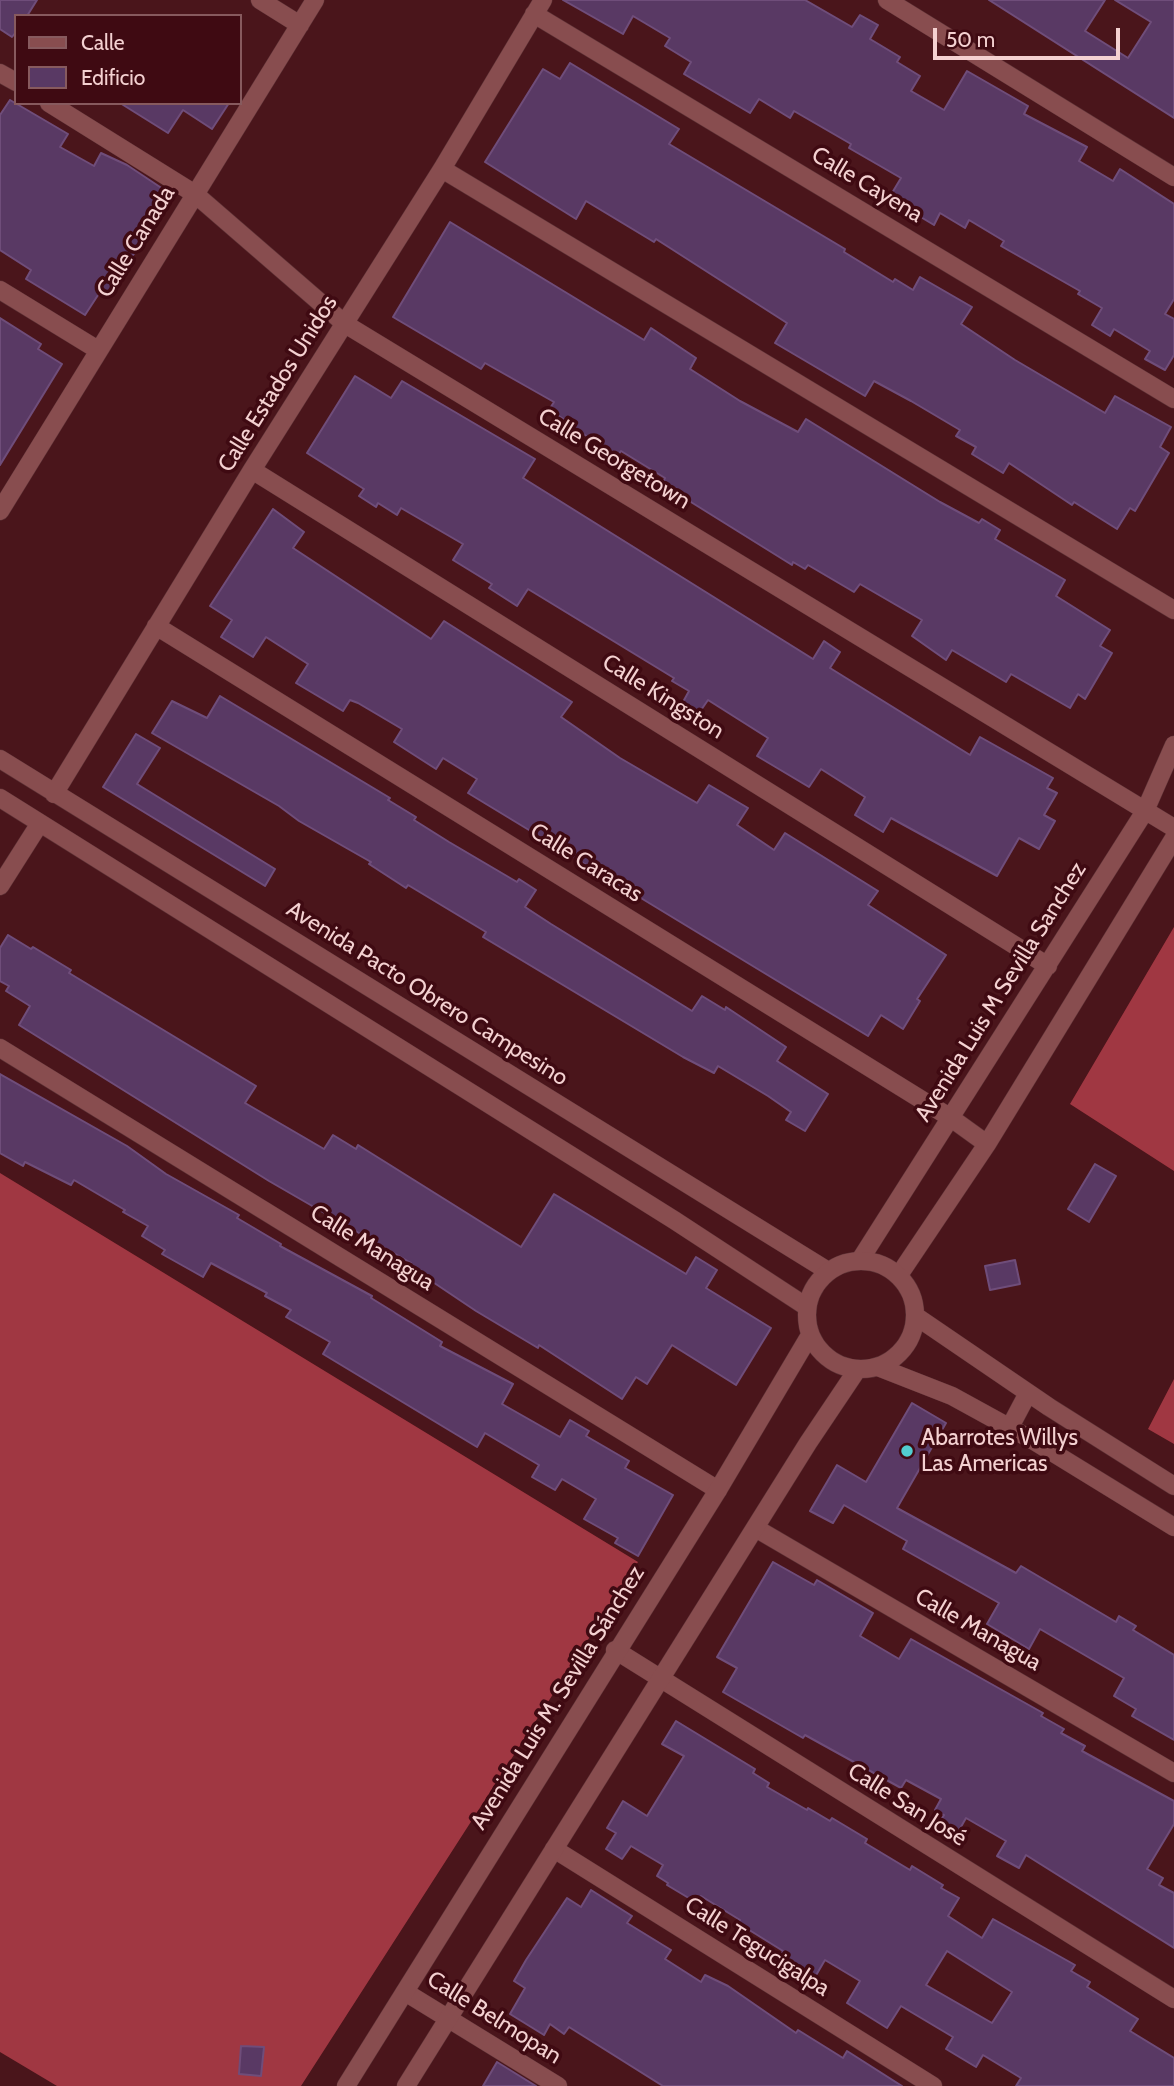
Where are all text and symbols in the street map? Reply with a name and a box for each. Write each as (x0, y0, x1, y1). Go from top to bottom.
legend (14, 14, 242, 105)
scale bar (936, 14, 1123, 58)
text: 50 m (946, 27, 995, 52)
text: Calle (81, 30, 125, 55)
text: Edificio (81, 65, 145, 90)
street label: Calle Cayena (806, 141, 928, 229)
street label: Calle Canada (91, 181, 181, 303)
street label: Calle Estados Unidos (213, 291, 343, 477)
street label: Calle Georgetown (533, 403, 695, 515)
street label: Calle Kingston (597, 649, 729, 745)
street label: Calle Caracas (525, 818, 647, 908)
street label: Avenida Luis M Sevilla Sanchez (910, 857, 1092, 1127)
street label: Avenida Pacto Obrero Campesino (281, 896, 573, 1092)
street label: Calle Managua (305, 1199, 439, 1297)
place label: Abarrotes Willys Las Americas (921, 1424, 1078, 1478)
marker: Abarrotes Willys Las Americas (899, 1443, 915, 1459)
street label: Avenida Luis M. Sevilla Sánchez (465, 1561, 651, 1835)
street label: Calle Managua (910, 1583, 1046, 1677)
street label: Calle San José (842, 1758, 972, 1852)
street label: Calle Tegucigalpa (679, 1891, 835, 2003)
street label: Calle Belmopan (422, 1966, 566, 2070)

